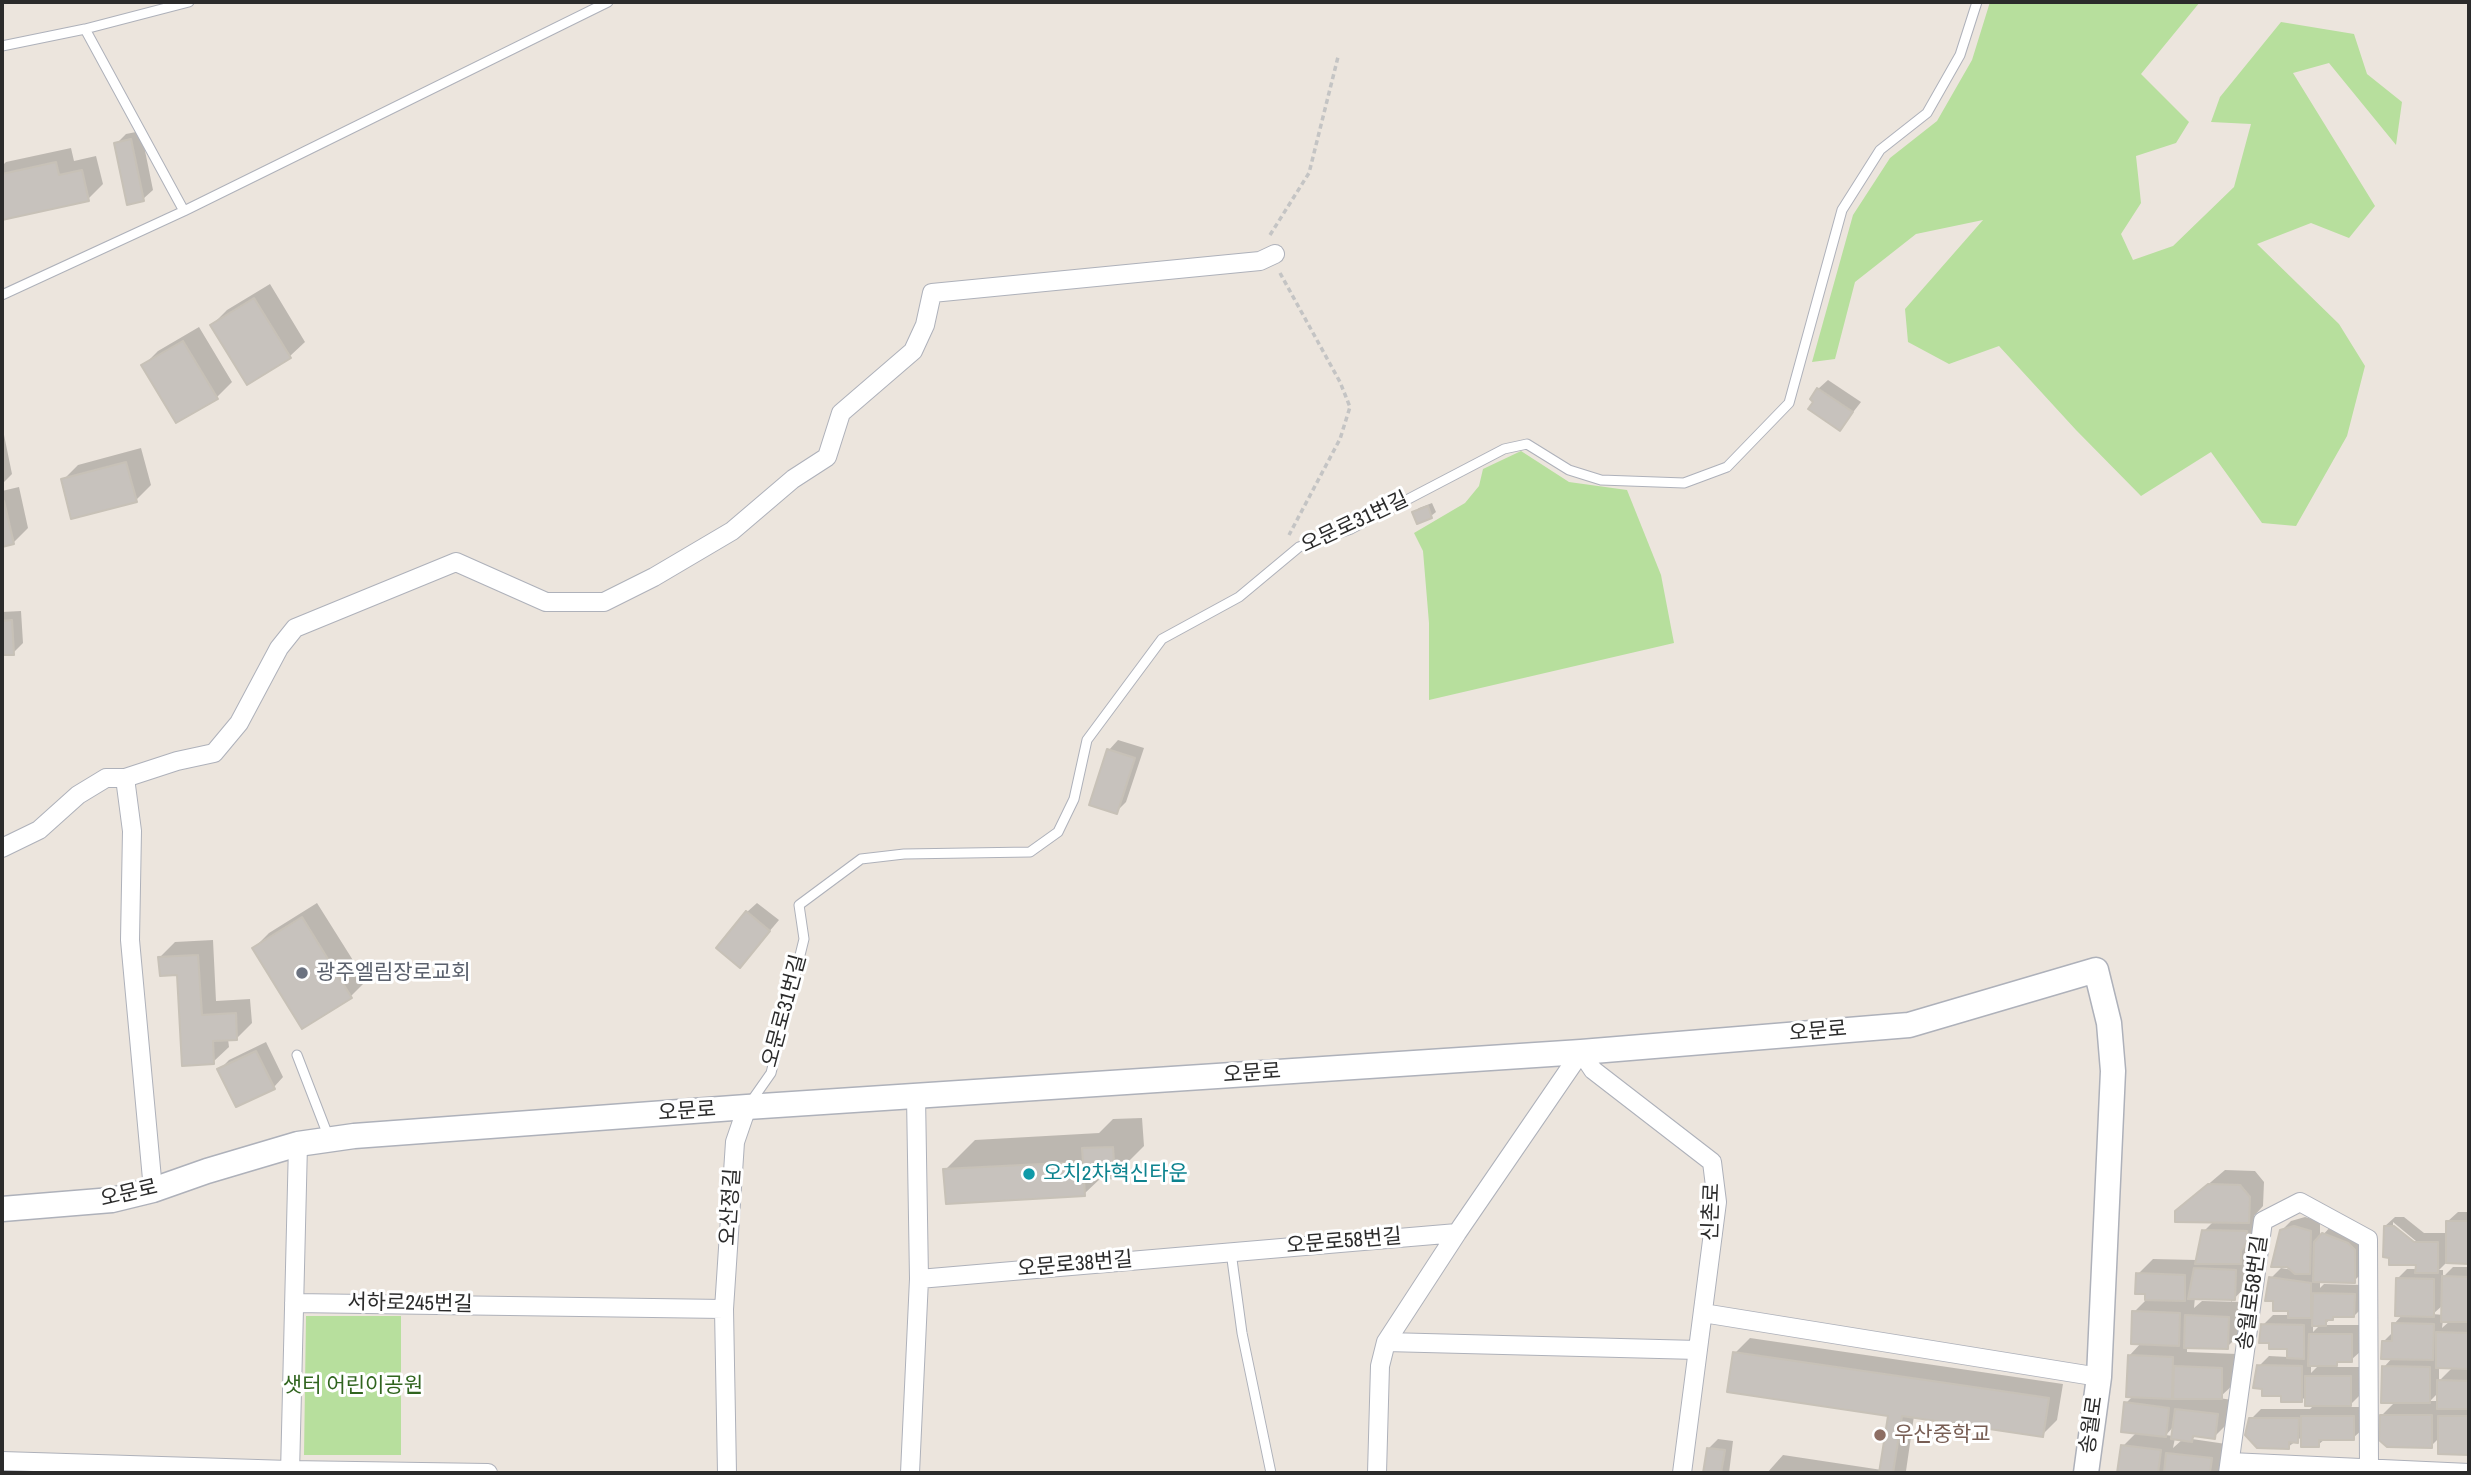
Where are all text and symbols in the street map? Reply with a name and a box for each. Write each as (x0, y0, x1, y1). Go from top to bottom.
street label: 오문로31번길 (1297, 487, 1413, 559)
street label: 오문로31번길 (758, 952, 812, 1070)
place label: 광주엘림장로교회 (316, 960, 471, 986)
marker: 광주엘림장로교회 (294, 965, 310, 981)
street label: 오문로 (1788, 1017, 1848, 1047)
street label: 오문로 (1222, 1059, 1282, 1089)
street label: 오문로 (657, 1097, 717, 1127)
place label: 오치2차혁신타운 (1043, 1161, 1188, 1187)
marker: 오치2차혁신타운 (1021, 1166, 1037, 1182)
street label: 오산정길 (716, 1168, 746, 1246)
street label: 오문로 (98, 1175, 160, 1213)
street label: 신촌로 (1698, 1183, 1726, 1241)
street label: 오문로58번길 (1285, 1224, 1403, 1260)
street label: 송월로58번길 (2232, 1234, 2274, 1352)
street label: 오문로38번길 (1016, 1247, 1134, 1283)
street label: 서하로245번길 (347, 1290, 473, 1318)
park label: 샛터 어린이공원 (283, 1373, 423, 1399)
street label: 송월로 (2075, 1395, 2109, 1455)
place label: 우산중학교 (1894, 1422, 1991, 1448)
marker: 우산중학교 (1872, 1427, 1888, 1443)

